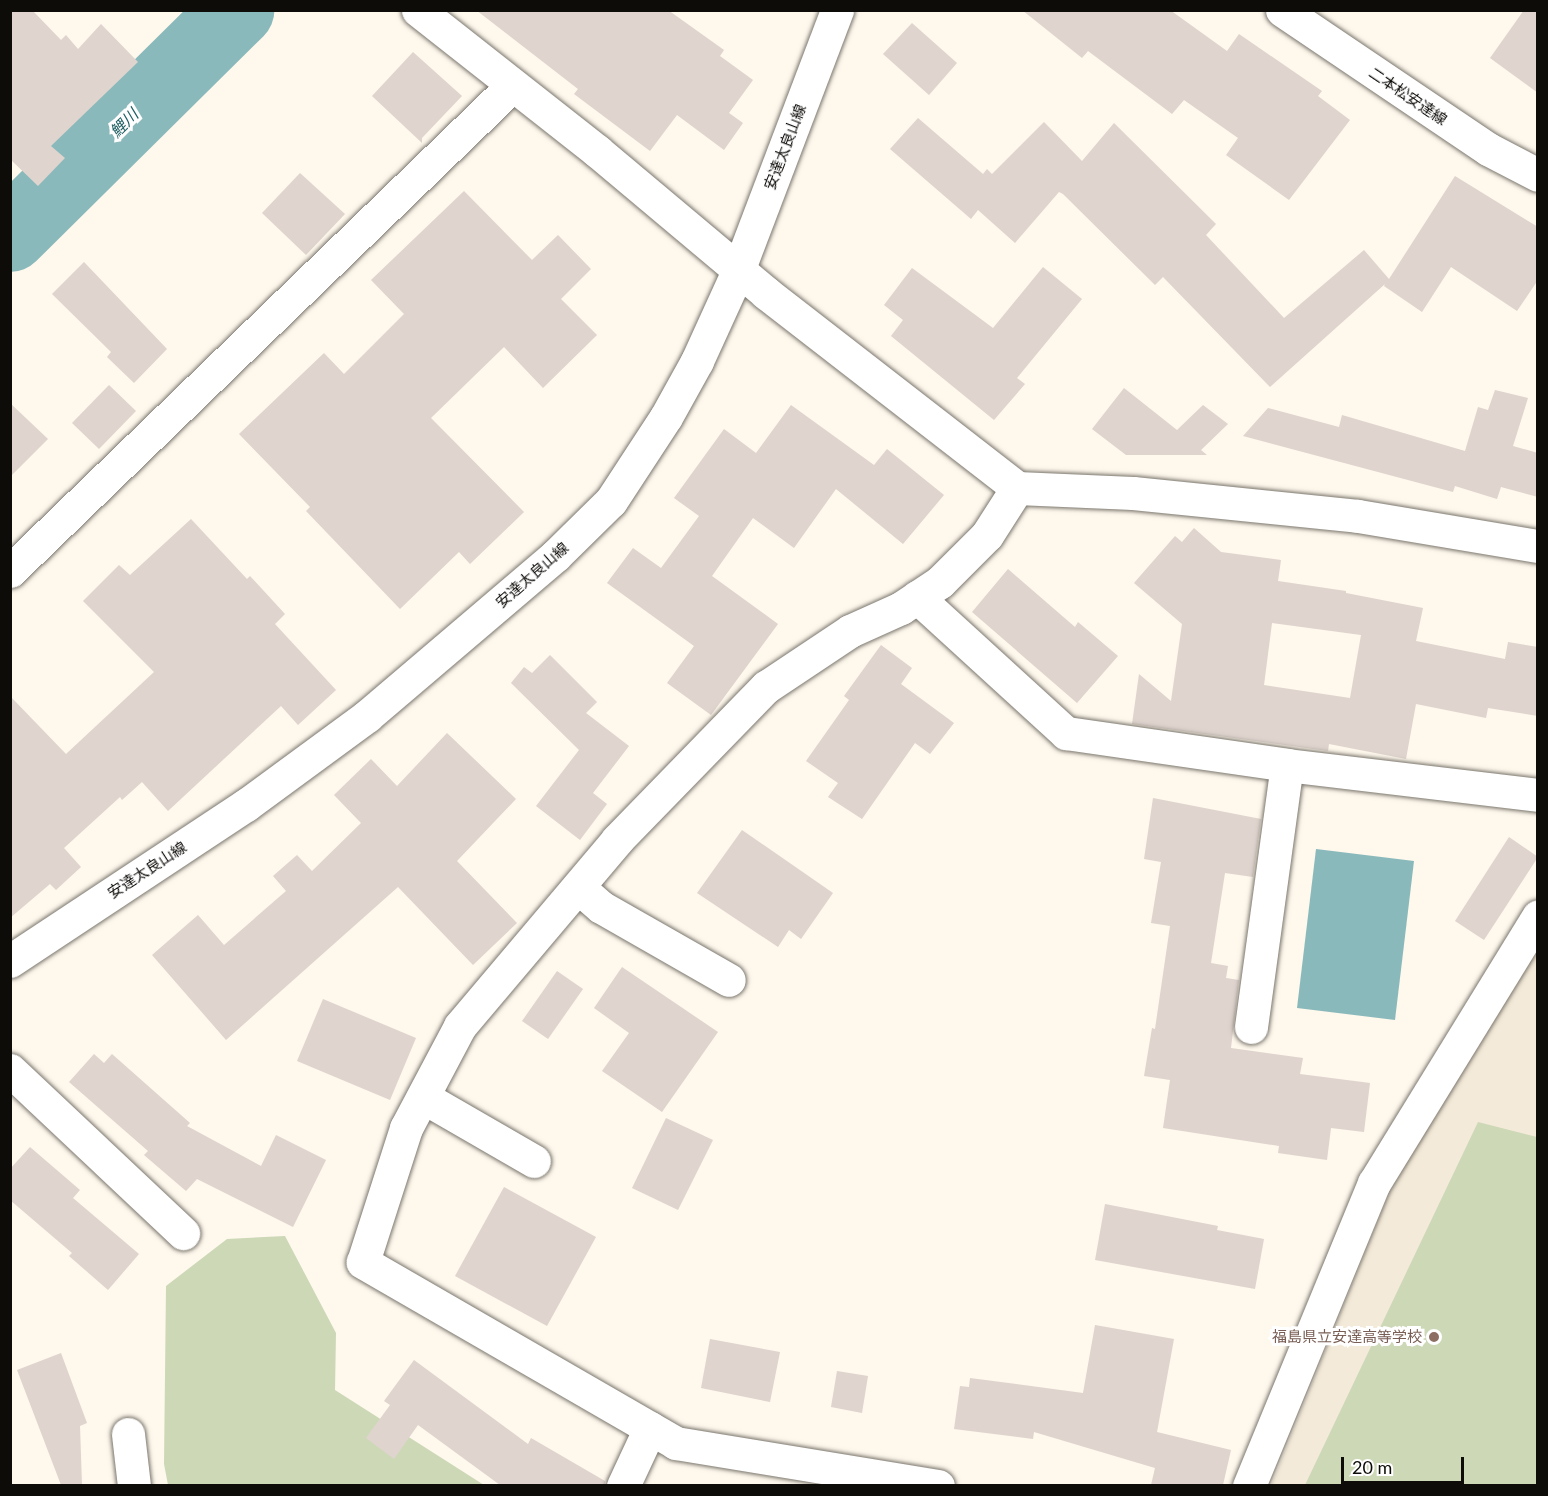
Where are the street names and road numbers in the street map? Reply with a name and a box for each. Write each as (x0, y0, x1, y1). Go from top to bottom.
street label: 二本松安達線 (1366, 63, 1450, 129)
street label: 安達太良山線 (760, 102, 810, 192)
street label: 安達太良山線 (492, 539, 572, 611)
street label: 安達太良山線 (104, 838, 190, 902)

